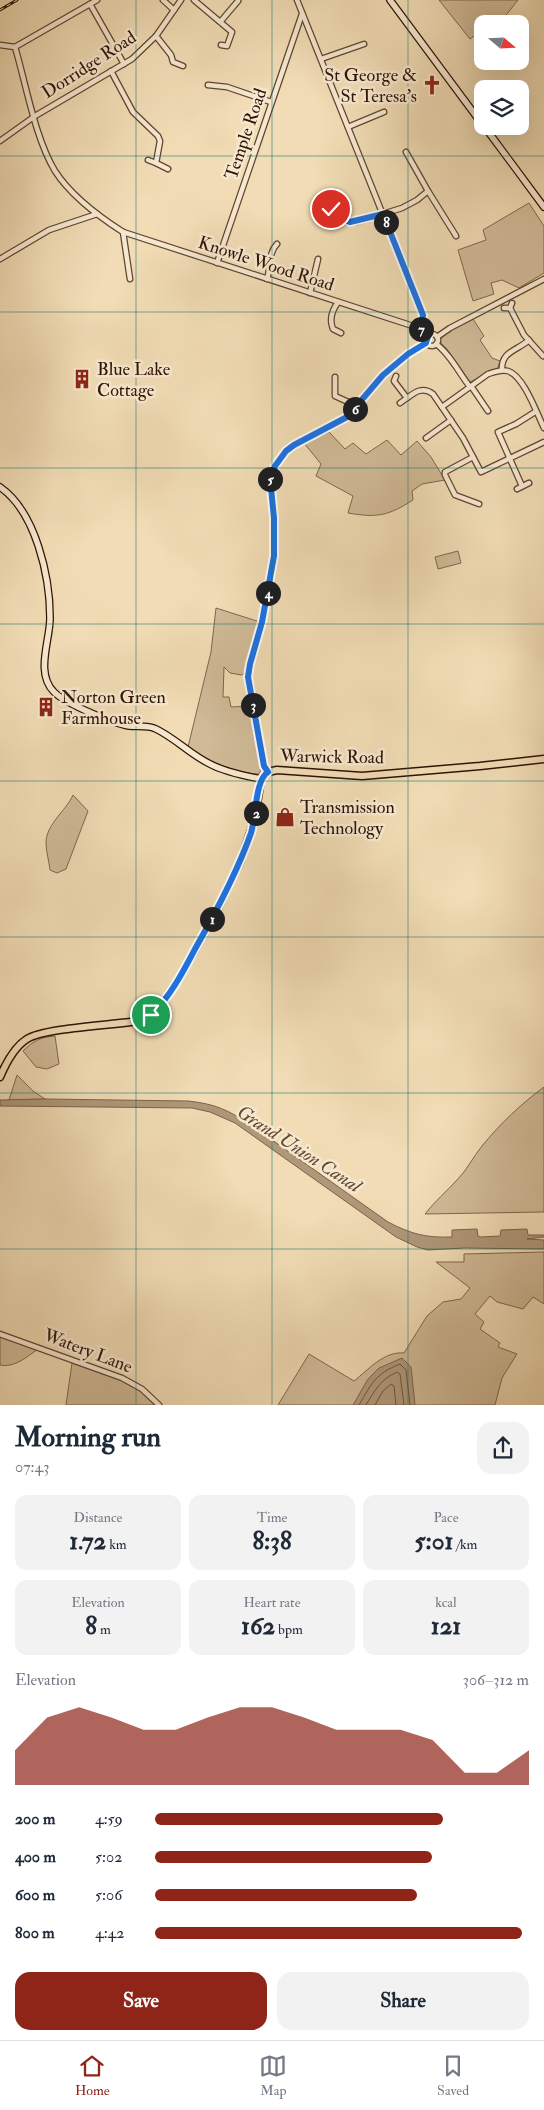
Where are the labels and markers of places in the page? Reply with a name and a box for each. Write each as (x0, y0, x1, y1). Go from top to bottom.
place label: St George & St Teresa's (324, 64, 417, 108)
church icon: St George & St Teresa's (421, 74, 443, 96)
pin (310, 188, 352, 230)
pin: 8 (374, 210, 398, 234)
pin: 7 (408, 316, 434, 342)
place label: Blue Lake Cottage (97, 358, 171, 402)
building icon: Blue Lake Cottage (71, 368, 93, 390)
pin: 6 (342, 396, 368, 422)
pin: 5 (258, 466, 282, 492)
pin: 4 (256, 580, 280, 606)
place label: Norton Green Farmhouse (61, 686, 166, 730)
pin: 3 (240, 692, 266, 718)
building icon: Norton Green Farmhouse (35, 696, 57, 718)
place label: Transmission Technology (300, 796, 395, 840)
pin: 2 (244, 800, 268, 826)
shop icon: Transmission Technology (274, 806, 296, 828)
pin: 1 (200, 906, 224, 932)
pin (130, 994, 172, 1036)

